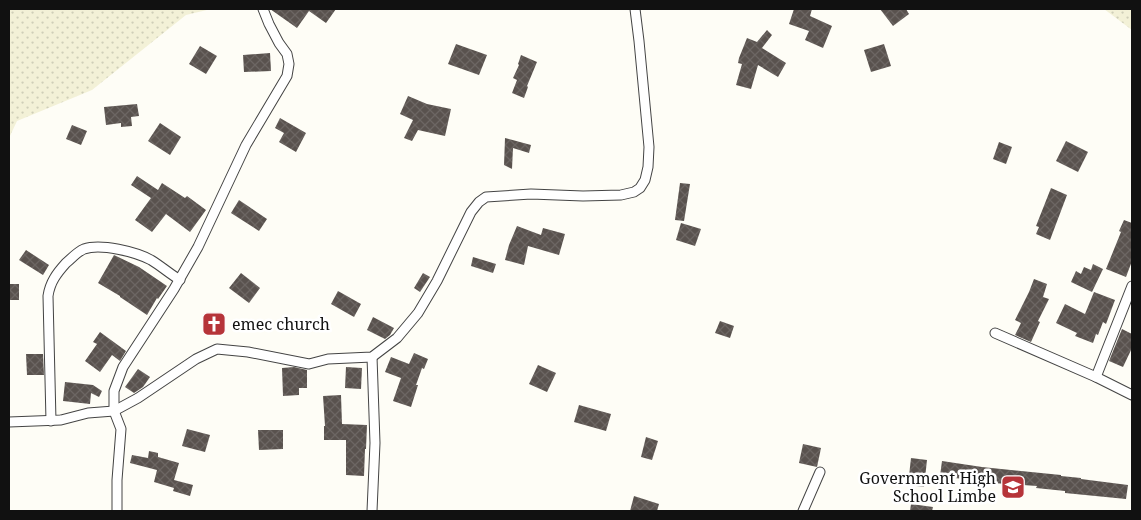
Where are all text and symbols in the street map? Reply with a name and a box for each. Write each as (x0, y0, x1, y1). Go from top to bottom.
church icon: emec church (201, 311, 227, 337)
place label: emec church (232, 313, 330, 335)
place label: Government High School Limbe (859, 467, 996, 507)
school or university icon: Government High School Limbe (1000, 474, 1026, 500)

